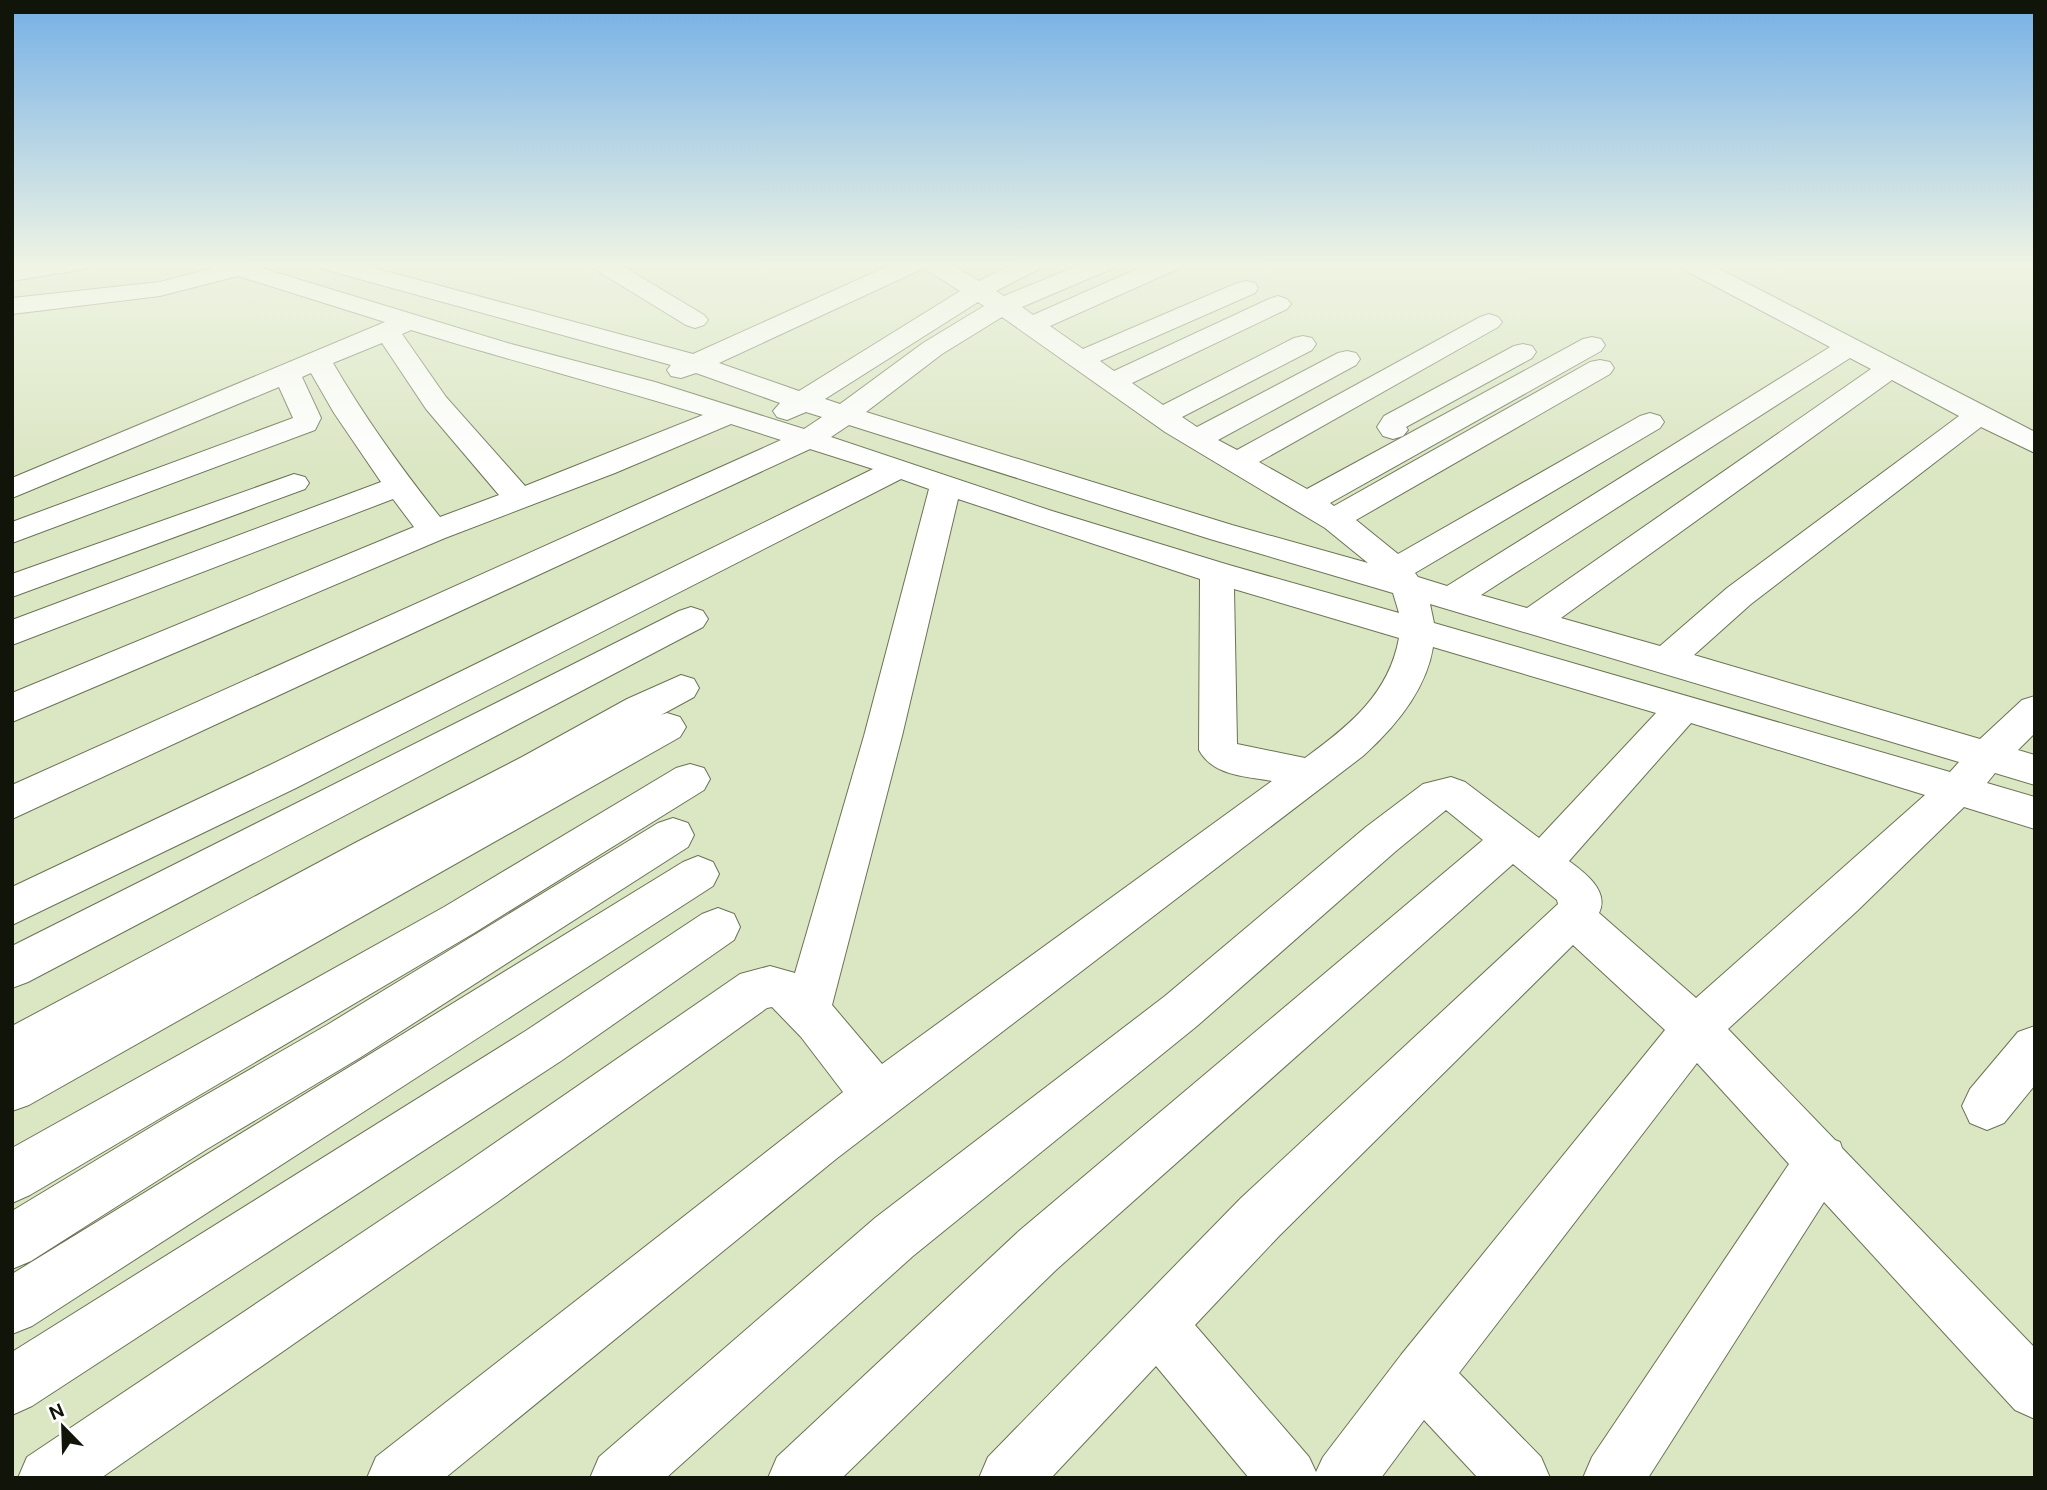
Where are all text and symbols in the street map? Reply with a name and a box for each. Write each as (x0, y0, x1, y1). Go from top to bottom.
north arrow (28, 1392, 98, 1462)
text: N (45, 1398, 68, 1426)

